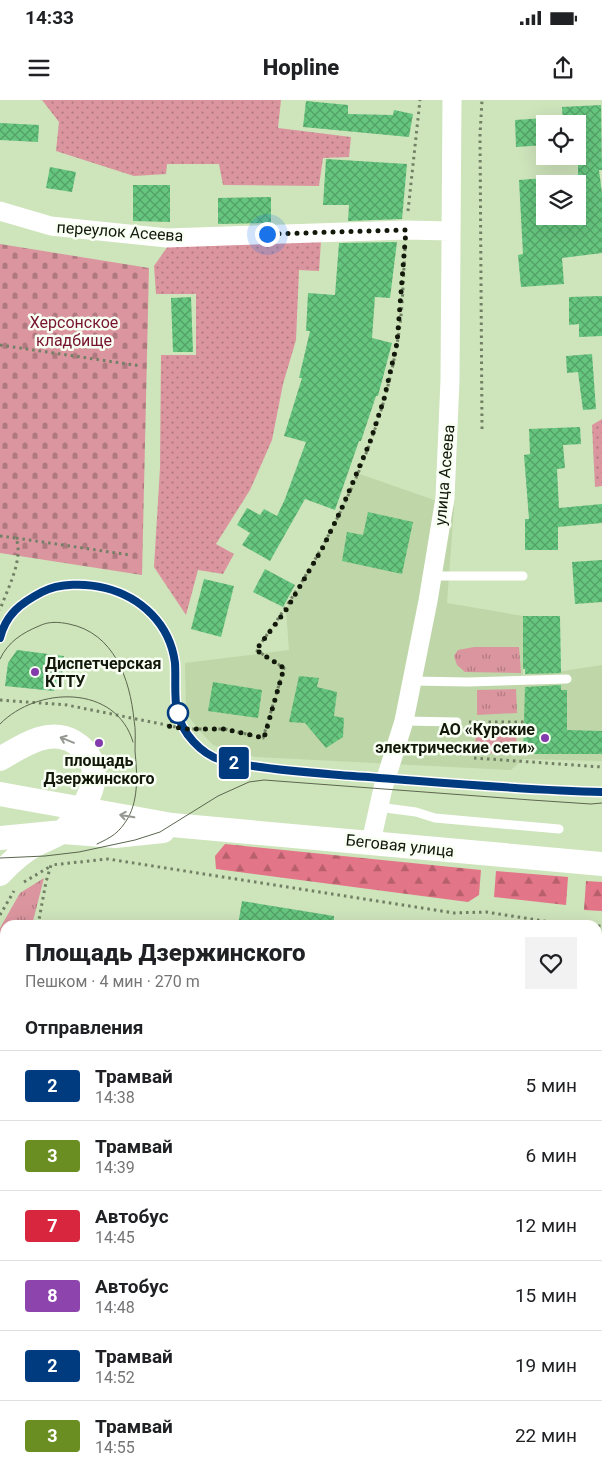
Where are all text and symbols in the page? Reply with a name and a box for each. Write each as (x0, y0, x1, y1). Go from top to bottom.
text: 14:33 (25, 6, 74, 29)
icon: menu (25, 54, 53, 82)
icon: share (549, 54, 577, 82)
text: Hopline (263, 55, 339, 80)
map controls (536, 115, 586, 225)
button: locate (536, 115, 586, 165)
button: layers (536, 175, 586, 225)
street label: переулок Асеева (56, 218, 184, 245)
your location (255, 222, 280, 247)
park label: Херсонское кладбище (30, 313, 118, 350)
street label: улица Асеева (431, 424, 458, 526)
place label: Диспетчерская КТТУ (45, 654, 161, 691)
marker: Диспетчерская КТТУ (29, 666, 41, 678)
unlabelled marker (167, 702, 189, 724)
place label: АО «Курские электрические сети» (375, 720, 535, 757)
marker: АО «Курские электрические сети» (539, 732, 551, 744)
one-way arrow (60, 734, 75, 744)
marker: площадь Дзержинского (93, 737, 105, 749)
line badge: 2 (218, 747, 250, 779)
place label: площадь Дзержинского (43, 751, 155, 788)
text: 2 (229, 752, 239, 773)
one-way arrow (119, 811, 135, 821)
street label: Беговая улица (345, 830, 455, 861)
button: heart (525, 937, 577, 989)
text: Площадь Дзержинского (25, 939, 306, 967)
text: Пешком · 4 мин · 270 m (25, 972, 200, 991)
text: Отправления (25, 1016, 143, 1039)
text: Трамвай (95, 1065, 173, 1088)
text: 5 мин (526, 1074, 577, 1097)
text: 2 (47, 1075, 58, 1096)
text: 14:38 (95, 1088, 135, 1107)
text: Трамвай (95, 1135, 173, 1158)
text: 6 мин (526, 1144, 577, 1167)
text: 3 (47, 1145, 58, 1166)
text: 14:39 (95, 1158, 135, 1177)
text: Автобус (95, 1205, 169, 1228)
text: 12 мин (515, 1214, 577, 1237)
text: 7 (47, 1215, 58, 1236)
text: 14:45 (95, 1228, 135, 1247)
text: Автобус (95, 1275, 169, 1298)
text: 15 мин (515, 1284, 577, 1307)
text: 8 (47, 1285, 58, 1306)
text: 14:48 (95, 1298, 135, 1317)
text: Трамвай (95, 1345, 173, 1368)
text: 19 мин (515, 1354, 577, 1377)
text: 2 (47, 1355, 58, 1376)
text: 14:52 (95, 1368, 135, 1387)
text: Трамвай (95, 1415, 173, 1438)
text: 22 мин (515, 1424, 577, 1447)
text: 3 (47, 1425, 58, 1446)
text: 14:55 (95, 1438, 135, 1457)

